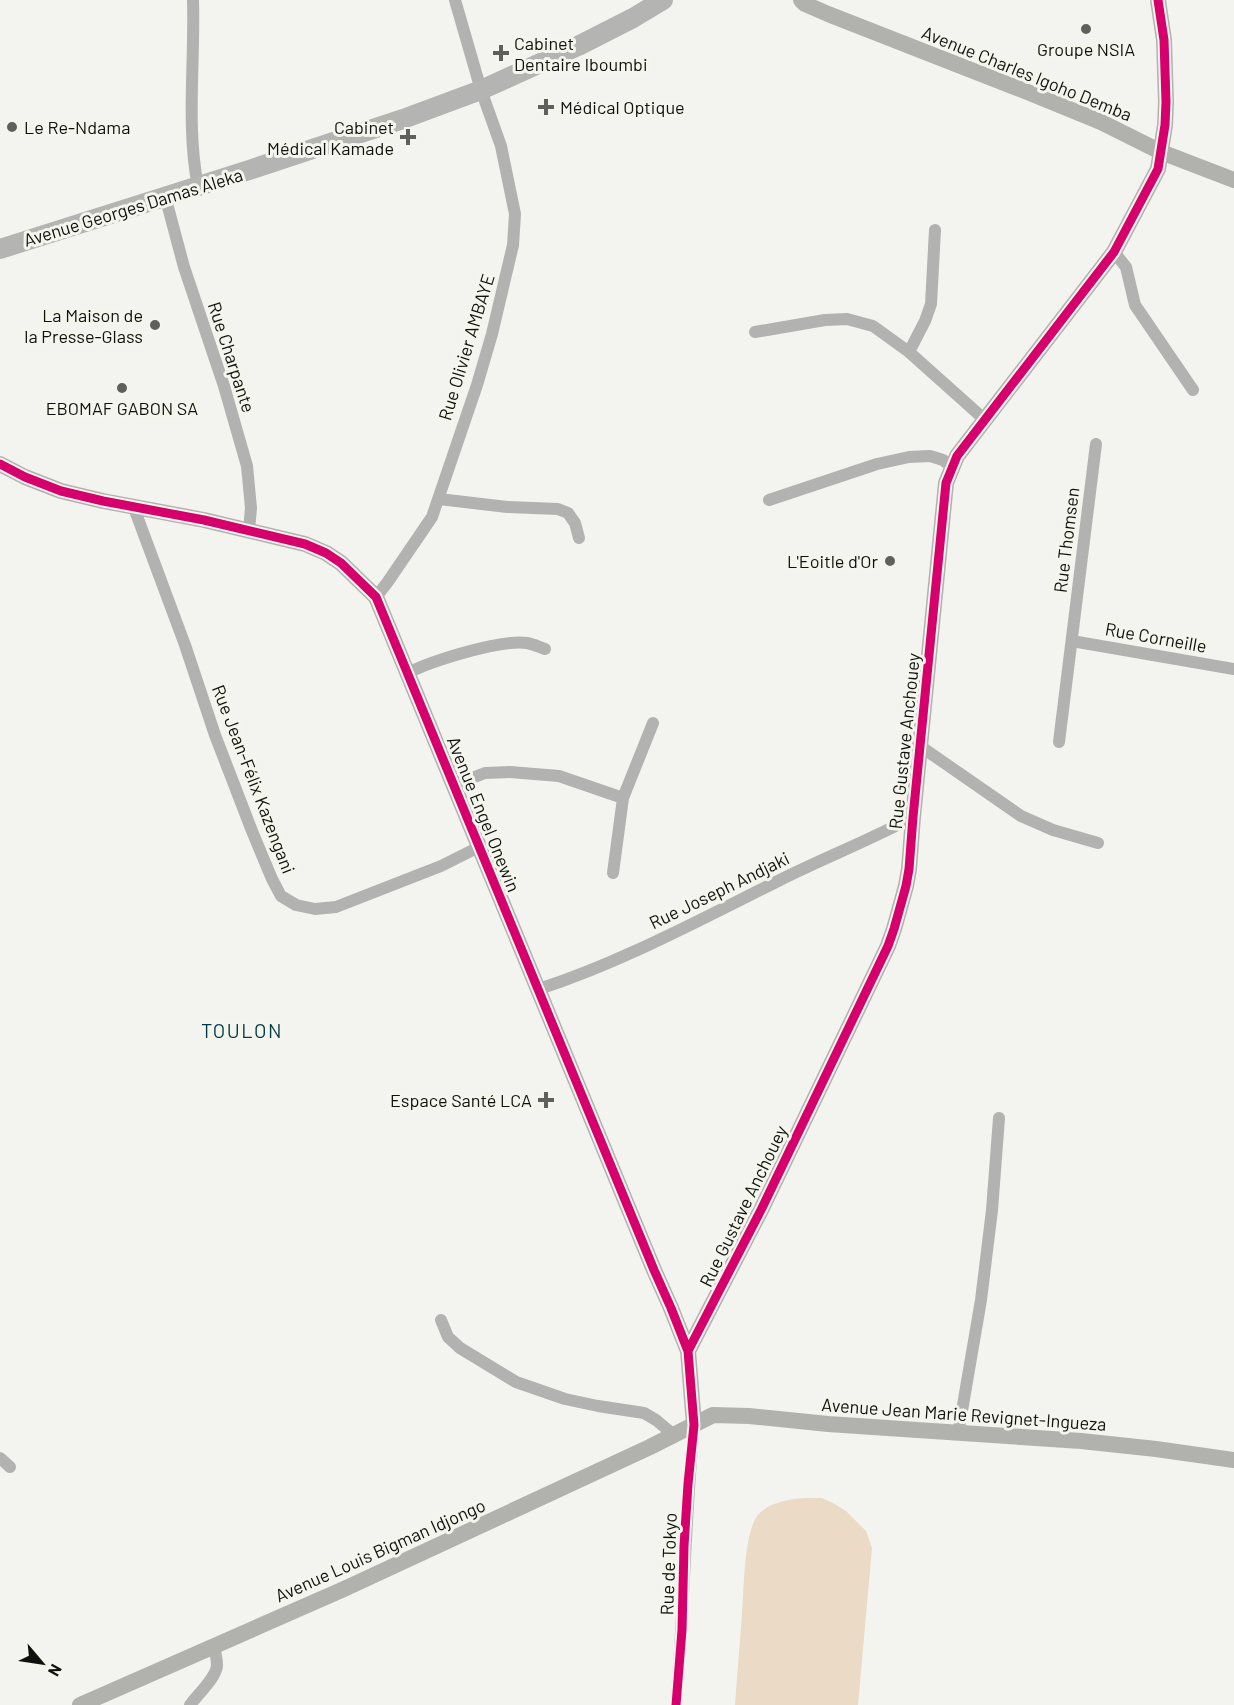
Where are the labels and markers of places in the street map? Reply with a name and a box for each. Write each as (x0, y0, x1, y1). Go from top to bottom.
marker: Groupe NSIA (1079, 22, 1093, 36)
place label: Cabinet Dentaire Iboumbi (514, 32, 648, 75)
place label: Groupe NSIA (1037, 38, 1135, 60)
marker: Cabinet Dentaire Iboumbi (492, 44, 510, 62)
place label: Médical Optique (560, 96, 685, 118)
marker: Médical Optique (537, 98, 555, 116)
place label: Le Re-Ndama (24, 116, 130, 138)
place label: Cabinet Médical Kamade (267, 116, 394, 159)
marker: Le Re-Ndama (5, 120, 19, 134)
marker: Cabinet Médical Kamade (399, 128, 417, 146)
place label: La Maison de la Presse-Glass (24, 304, 143, 347)
marker: La Maison de la Presse-Glass (148, 318, 162, 332)
marker: EBOMAF GABON SA (115, 381, 129, 395)
place label: EBOMAF GABON SA (46, 397, 198, 419)
place label: L'Eoitle d'Or (787, 550, 878, 572)
marker: L'Eoitle d'Or (883, 554, 897, 568)
place label: Espace Santé LCA (390, 1089, 532, 1111)
marker: Espace Santé LCA (537, 1091, 555, 1109)

